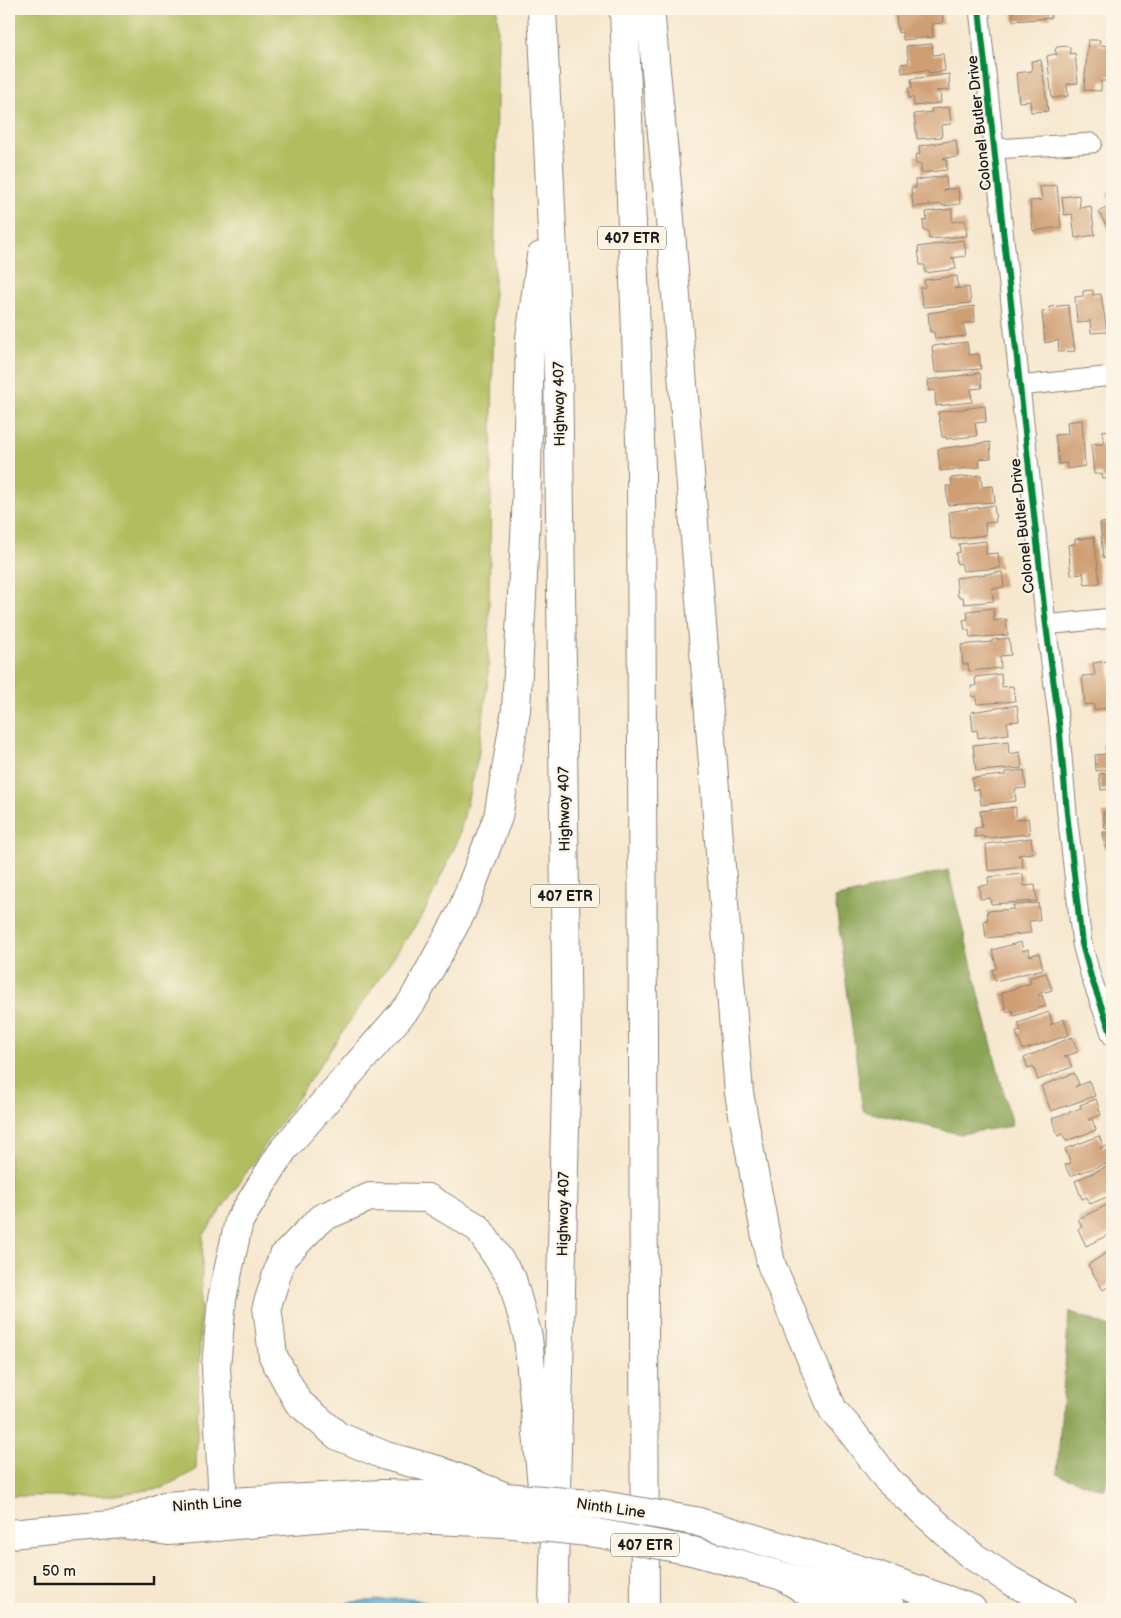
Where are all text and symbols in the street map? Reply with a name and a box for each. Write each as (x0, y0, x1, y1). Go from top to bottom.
street label: Colonel Butler Drive (963, 54, 996, 191)
road number: 407 ETR (598, 227, 666, 250)
street label: Highway 407 (549, 361, 570, 447)
street label: Colonel Butler Drive (1006, 457, 1039, 594)
street label: Highway 407 (554, 766, 575, 852)
road number: 407 ETR (531, 884, 599, 908)
street label: Highway 407 (553, 1171, 574, 1257)
street label: Ninth Line (172, 1493, 243, 1516)
street label: Ninth Line (575, 1494, 647, 1523)
road number: 407 ETR (611, 1534, 679, 1556)
scale bar (35, 1553, 154, 1585)
text: 50 m (42, 1562, 76, 1581)

